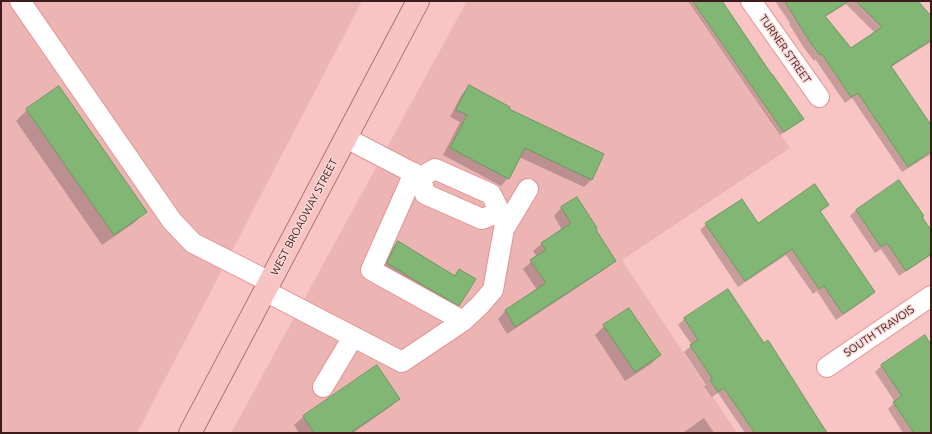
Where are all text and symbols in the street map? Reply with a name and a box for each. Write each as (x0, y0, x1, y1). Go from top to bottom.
street label: TURNER STREET (756, 12, 814, 86)
street label: WEST BROADWAY STREET (268, 156, 340, 278)
street label: SOUTH TRAVOIS (841, 303, 917, 359)

